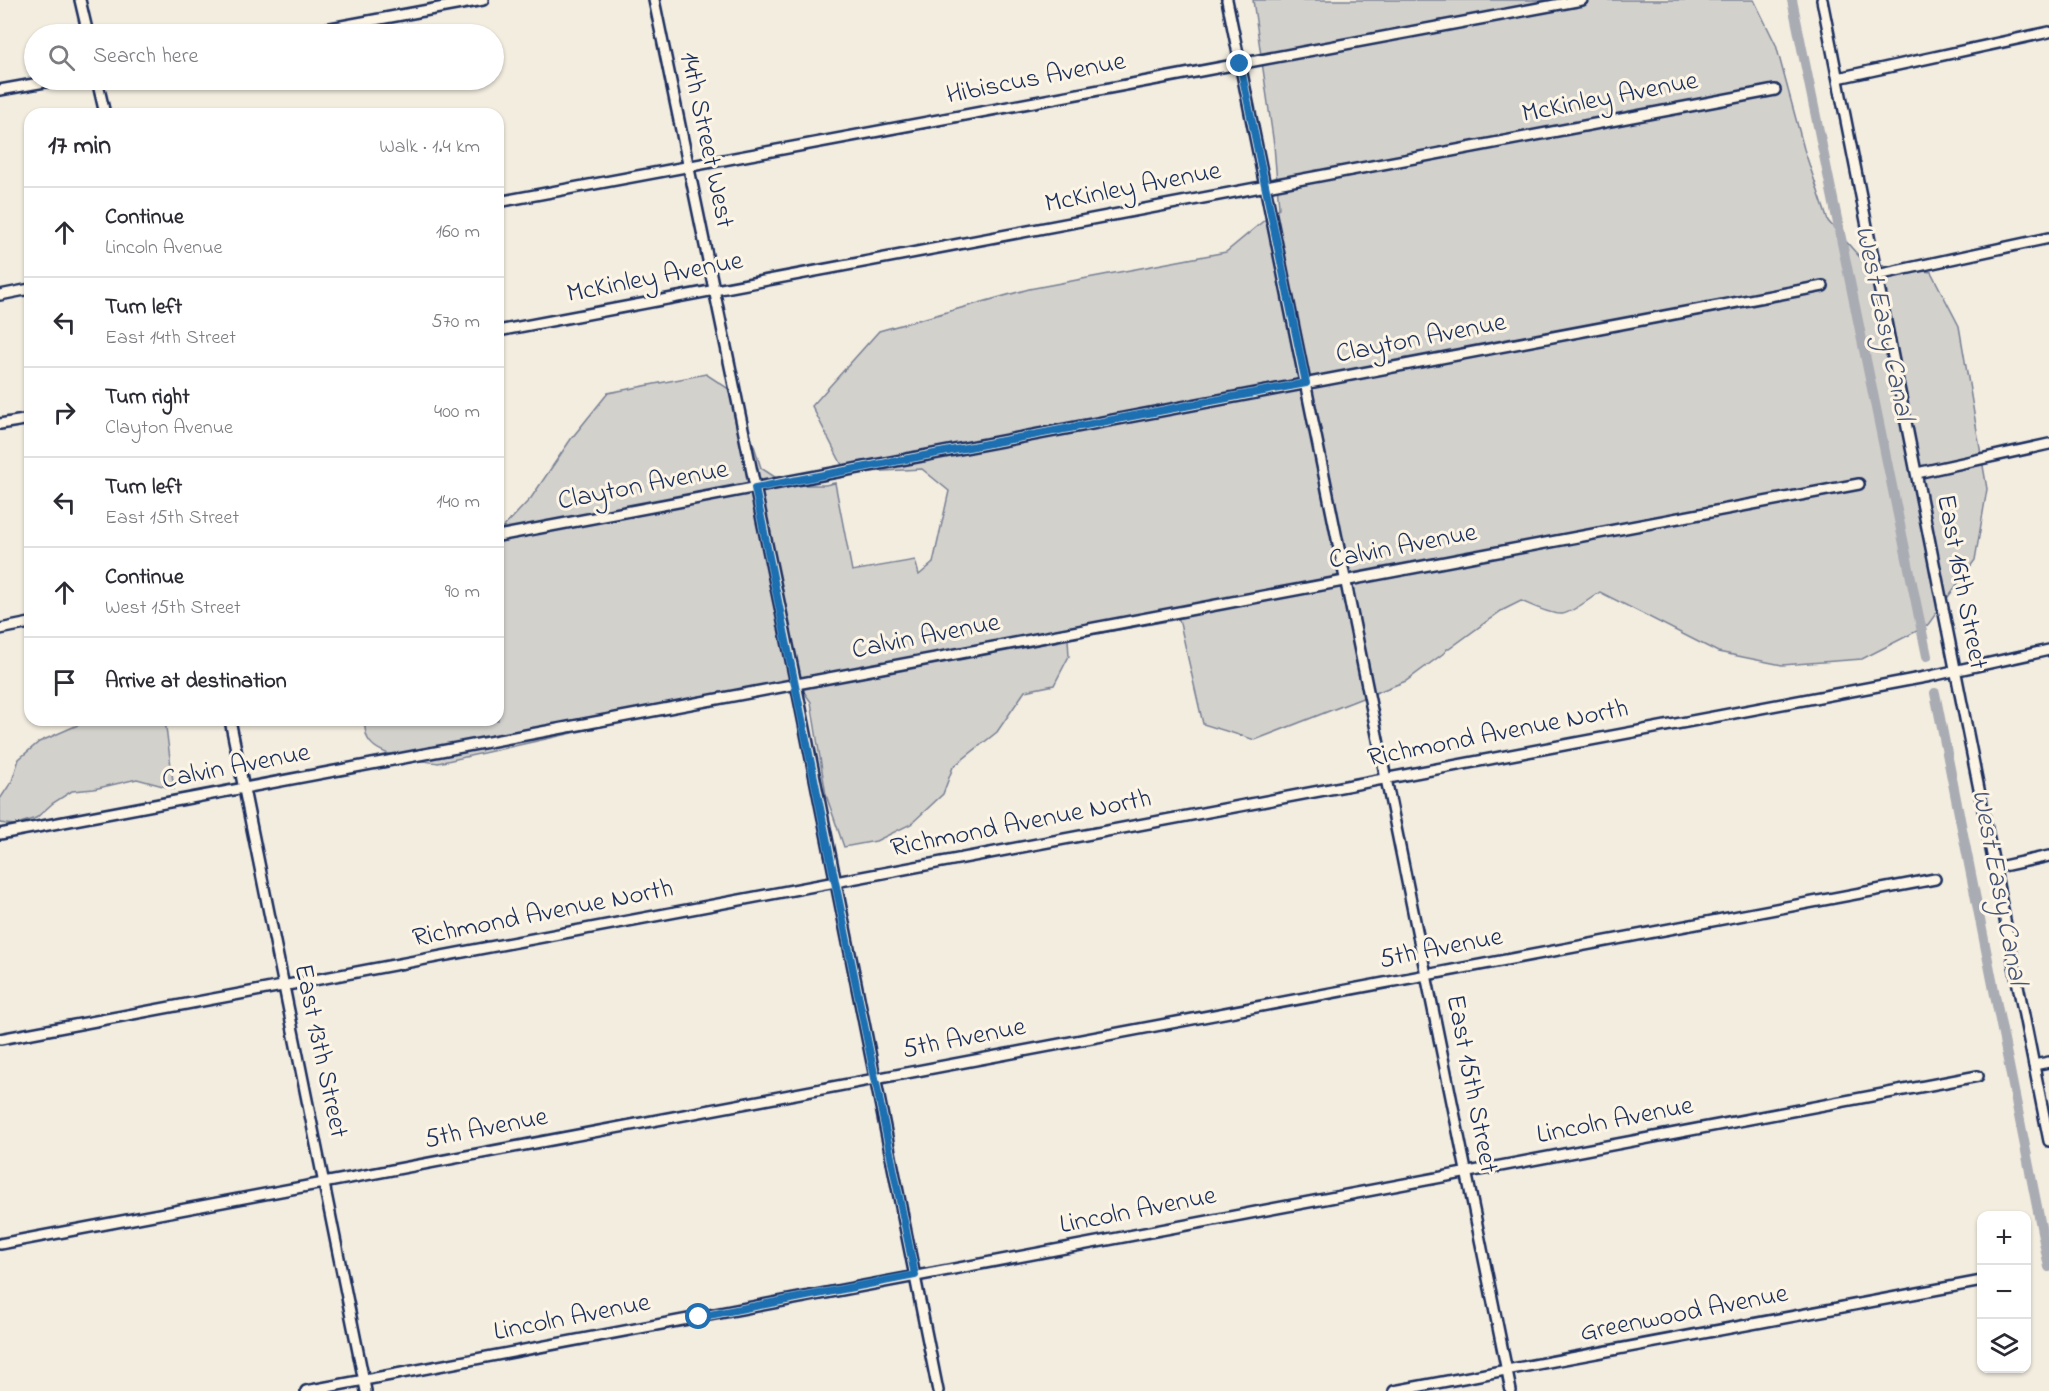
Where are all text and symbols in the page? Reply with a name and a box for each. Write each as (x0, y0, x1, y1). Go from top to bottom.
search box (24, 24, 504, 90)
icon: search (45, 41, 78, 74)
text: Search here (93, 41, 198, 73)
street label: Hibiscus Avenue (943, 42, 1130, 116)
street label: 14th Street West (668, 48, 744, 232)
route end (1226, 50, 1252, 76)
street label: McKinley Avenue (1519, 62, 1702, 134)
text: 17 min (48, 128, 111, 166)
text: Walk · 1.4 km (379, 133, 480, 162)
street label: McKinley Avenue (1042, 152, 1225, 224)
text: Continue (105, 202, 184, 234)
icon: ahead (48, 216, 81, 249)
text: 160 m (436, 218, 480, 247)
water label: West Easy Canal (1842, 222, 1924, 427)
text: Lincoln Avenue (105, 234, 223, 263)
street label: McKinley Avenue (564, 242, 747, 314)
text: Turn left (105, 292, 182, 324)
street label: Clayton Avenue (1332, 303, 1510, 375)
icon: left (48, 306, 81, 339)
text: 570 m (431, 308, 480, 337)
text: East 14th Street (105, 324, 236, 353)
text: Turn right (105, 382, 190, 414)
icon: right (48, 396, 81, 429)
text: 400 m (434, 398, 480, 427)
text: Clayton Avenue (105, 414, 233, 443)
street label: Clayton Avenue (554, 450, 732, 522)
text: Turn left (105, 472, 182, 504)
icon: left (48, 486, 81, 519)
text: 140 m (436, 488, 480, 517)
street label: East 16th Street (1925, 491, 1997, 673)
text: East 15th Street (105, 504, 239, 533)
street label: Calvin Avenue (1326, 513, 1481, 580)
text: Continue (105, 562, 184, 594)
icon: ahead (48, 576, 81, 609)
text: 90 m (445, 578, 480, 607)
text: West 15th Street (105, 594, 241, 623)
street label: Calvin Avenue (849, 603, 1004, 670)
icon: arrive (48, 666, 81, 699)
text: Arrive at destination (105, 666, 287, 698)
street label: Richmond Avenue North (1364, 690, 1632, 778)
street label: Calvin Avenue (159, 733, 314, 800)
street label: Richmond Avenue North (887, 780, 1155, 868)
water label: West Easy Canal (1959, 786, 2038, 991)
street label: Richmond Avenue North (409, 870, 677, 958)
street label: 5th Avenue (1376, 918, 1507, 980)
street label: East 13th Street (283, 960, 357, 1142)
street label: East 15th Street (1435, 991, 1507, 1177)
street label: 5th Avenue (899, 1008, 1030, 1070)
street label: Lincoln Avenue (1533, 1087, 1697, 1155)
street label: 5th Avenue (421, 1098, 552, 1160)
street label: Lincoln Avenue (1056, 1177, 1220, 1245)
map controls (1977, 1211, 2031, 1373)
button: + (1977, 1211, 2031, 1265)
button: − (1977, 1265, 2031, 1319)
street label: Greenwood Avenue (1577, 1275, 1792, 1353)
street label: Lincoln Avenue (490, 1284, 654, 1352)
route start (685, 1303, 711, 1329)
button: layers (1977, 1319, 2031, 1373)

